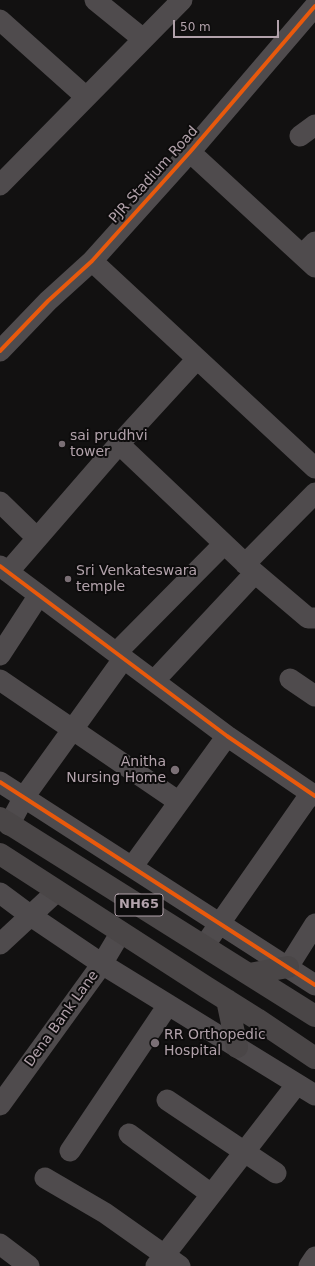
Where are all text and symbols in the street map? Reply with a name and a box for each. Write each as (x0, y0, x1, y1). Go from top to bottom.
scale bar (175, 12, 281, 38)
text: 50 m (180, 20, 211, 34)
street label: PJR Stadium Road (106, 123, 202, 227)
place label: sai prudhvi tower (70, 428, 148, 460)
marker: sai prudhvi tower (57, 439, 67, 449)
place label: Sri Venkateswara temple (76, 563, 197, 596)
marker: Sri Venkateswara temple (63, 574, 73, 584)
place label: Anitha Nursing Home (66, 754, 166, 786)
marker: Anitha Nursing Home (169, 764, 181, 776)
road number: NH65 (115, 894, 163, 916)
street label: Dena Bank Lane (21, 968, 103, 1070)
place label: RR Orthopedic Hospital (164, 1027, 266, 1060)
marker: RR Orthopedic Hospital (149, 1037, 161, 1049)

